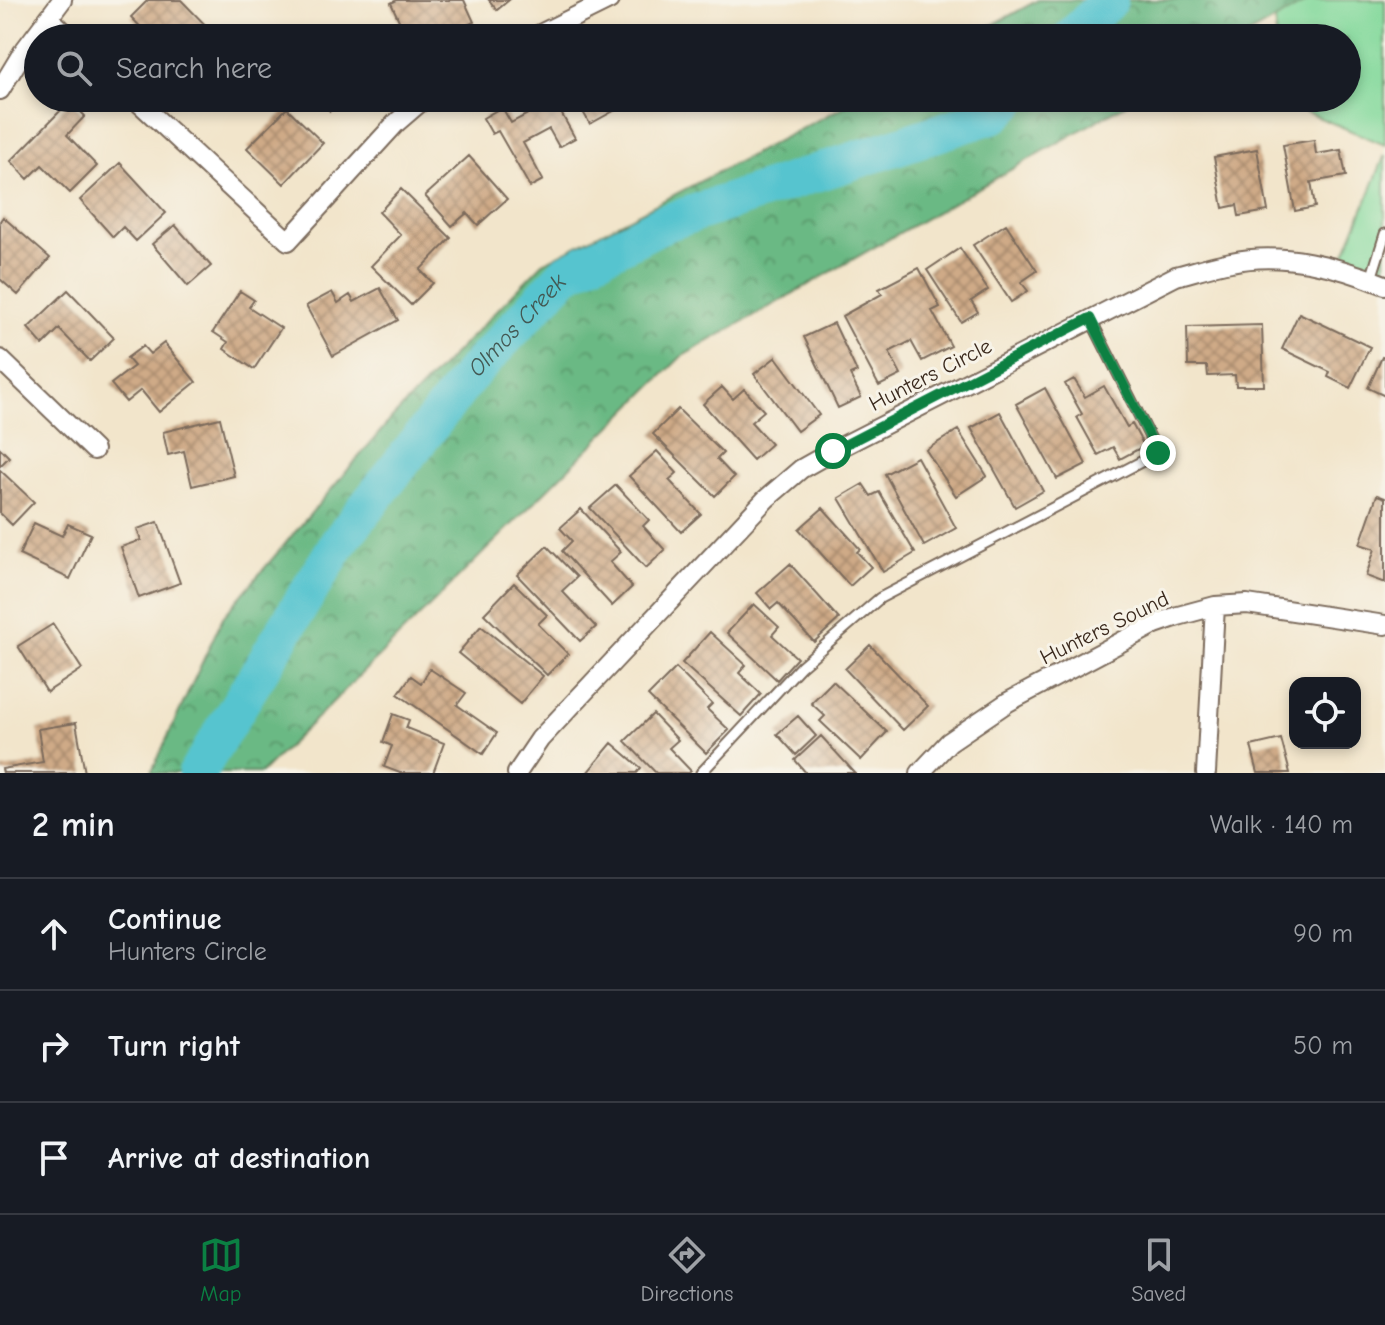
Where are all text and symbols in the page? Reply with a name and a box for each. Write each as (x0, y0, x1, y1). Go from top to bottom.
search box (24, 24, 1361, 112)
icon: search (52, 46, 96, 90)
text: Search here (116, 51, 272, 86)
water label: Olmos Creek (462, 268, 572, 382)
street label: Hunters Circle (865, 333, 996, 417)
route start (815, 433, 851, 469)
route end (1140, 435, 1176, 471)
street label: Hunters Sound (1036, 586, 1173, 670)
map controls (1289, 677, 1361, 749)
button: locate (1289, 677, 1361, 749)
text: 2 min (32, 805, 115, 845)
text: Walk · 140 m (1210, 810, 1353, 840)
text: Continue (108, 902, 222, 937)
icon: ahead (32, 912, 76, 956)
text: 90 m (1293, 919, 1353, 949)
text: Hunters Circle (108, 937, 267, 967)
icon: right (32, 1024, 76, 1068)
text: Turn right (108, 1029, 240, 1064)
text: 50 m (1293, 1031, 1353, 1061)
icon: arrive (32, 1136, 76, 1180)
text: Arrive at destination (108, 1141, 370, 1176)
tab: Map (199, 1233, 243, 1307)
tab: Directions (641, 1233, 734, 1307)
tab: Saved (1131, 1233, 1186, 1307)

